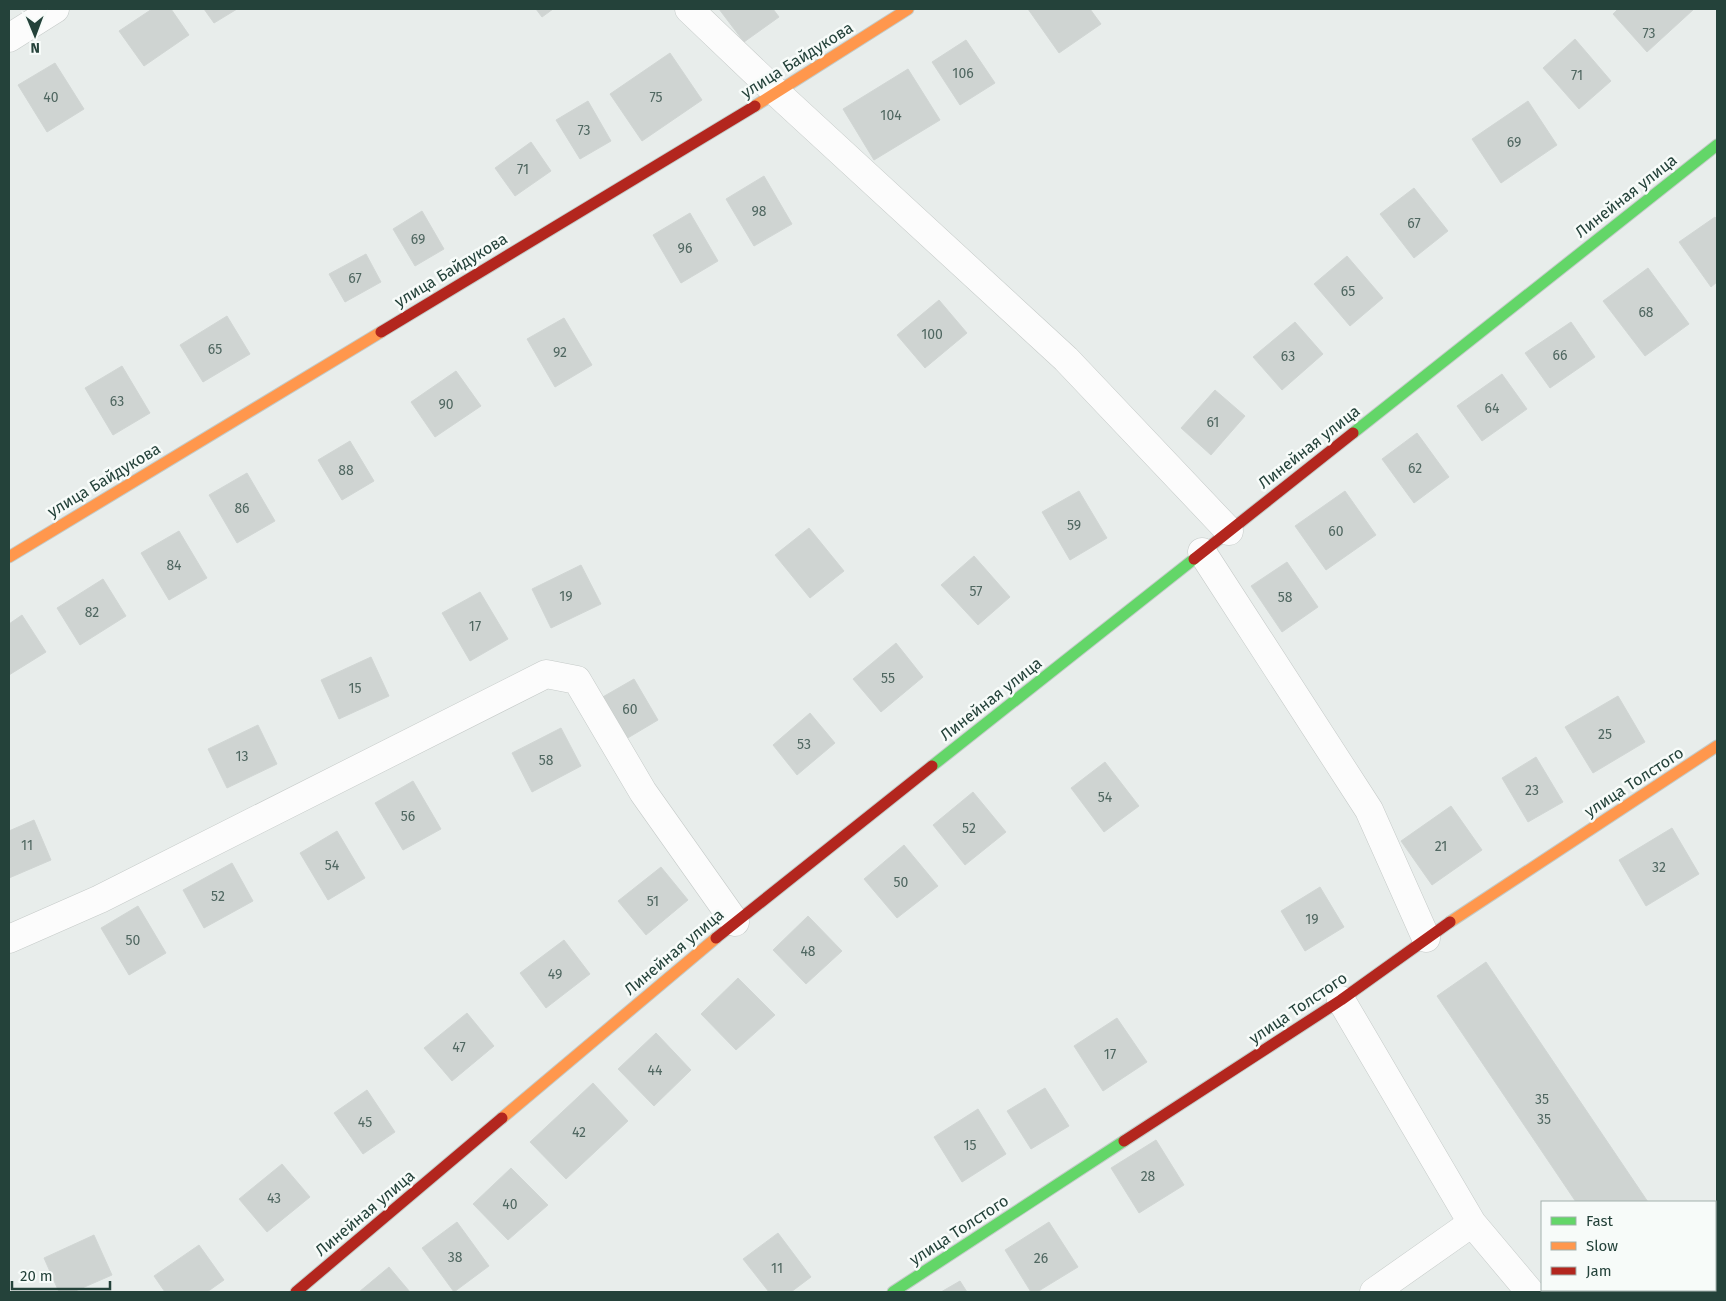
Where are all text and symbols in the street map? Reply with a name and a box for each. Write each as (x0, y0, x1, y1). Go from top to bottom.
north arrow (10, 10, 60, 60)
street label: улица Байдукова (738, 18, 856, 102)
house number: 73 (1642, 25, 1656, 42)
text: N (30, 39, 40, 56)
house number: 106 (952, 65, 974, 82)
house number: 71 (1571, 67, 1583, 84)
house number: 40 (43, 89, 59, 106)
house number: 75 (649, 89, 663, 106)
house number: 104 (880, 107, 902, 124)
house number: 73 (577, 122, 591, 139)
house number: 69 (1507, 134, 1521, 151)
street label: Линейная улица (1571, 150, 1681, 242)
house number: 71 (517, 161, 529, 178)
house number: 98 (751, 203, 767, 220)
house number: 67 (1407, 215, 1421, 232)
street label: улица Байдукова (391, 229, 511, 311)
house number: 69 (411, 231, 425, 248)
house number: 96 (678, 240, 692, 257)
house number: 67 (348, 270, 362, 287)
house number: 65 (1341, 283, 1355, 300)
house number: 68 (1638, 304, 1654, 321)
house number: 100 (921, 326, 943, 343)
house number: 65 (208, 341, 222, 358)
house number: 92 (553, 344, 567, 361)
house number: 66 (1553, 347, 1567, 364)
house number: 63 (1281, 348, 1295, 365)
house number: 63 (110, 393, 124, 410)
house number: 90 (438, 396, 454, 413)
house number: 64 (1485, 400, 1500, 417)
street label: Линейная улица (1254, 401, 1364, 493)
house number: 61 (1207, 414, 1219, 431)
street label: улица Байдукова (44, 439, 164, 521)
house number: 62 (1408, 460, 1422, 477)
house number: 88 (338, 462, 354, 479)
house number: 86 (234, 500, 250, 517)
house number: 59 (1067, 517, 1081, 534)
house number: 60 (1328, 523, 1344, 540)
house number: 84 (166, 557, 182, 574)
house number: 57 (970, 583, 982, 600)
house number: 19 (559, 588, 573, 605)
house number: 58 (1278, 589, 1293, 606)
house number: 82 (85, 604, 99, 621)
house number: 17 (469, 618, 481, 635)
street label: Линейная улица (936, 653, 1046, 745)
house number: 55 (881, 670, 895, 687)
house number: 15 (348, 680, 362, 697)
house number: 60 (622, 701, 638, 718)
house number: 25 (1598, 726, 1612, 743)
house number: 53 (797, 736, 811, 753)
street label: улица Толстого (1581, 743, 1687, 821)
house number: 13 (235, 748, 249, 765)
house number: 58 (539, 752, 554, 769)
house number: 23 (1525, 782, 1539, 799)
house number: 54 (1098, 789, 1113, 806)
house number: 56 (401, 808, 415, 825)
house number: 52 (962, 820, 976, 837)
house number: 11 (21, 837, 33, 854)
house number: 21 (1435, 838, 1447, 855)
house number: 54 (325, 857, 340, 874)
house number: 32 (1652, 859, 1666, 876)
house number: 50 (894, 874, 909, 891)
house number: 52 (211, 888, 225, 905)
house number: 51 (647, 893, 659, 910)
street label: Линейная улица (620, 905, 728, 999)
house number: 19 (1305, 911, 1319, 928)
house number: 50 (126, 932, 141, 949)
house number: 48 (800, 943, 816, 960)
house number: 49 (548, 966, 562, 983)
street label: улица Толстого (1245, 968, 1351, 1048)
house number: 47 (452, 1039, 466, 1056)
house number: 17 (1104, 1046, 1116, 1063)
house number: 44 (648, 1062, 663, 1079)
house number: 35 (1535, 1091, 1549, 1108)
house number: 35 (1537, 1111, 1551, 1128)
house number: 45 (358, 1114, 372, 1131)
house number: 42 (572, 1124, 586, 1141)
house number: 15 (963, 1137, 977, 1154)
street label: Линейная улица (311, 1166, 419, 1260)
house number: 28 (1141, 1168, 1156, 1185)
house number: 43 (267, 1190, 281, 1207)
street label: улица Толстого (906, 1191, 1012, 1269)
house number: 40 (502, 1196, 518, 1213)
legend (1541, 1201, 1716, 1291)
text: Fast (1586, 1212, 1613, 1230)
text: Slow (1586, 1237, 1618, 1255)
house number: 38 (448, 1249, 463, 1266)
house number: 26 (1034, 1250, 1048, 1267)
scale bar (12, 1258, 110, 1290)
house number: 11 (771, 1260, 783, 1277)
text: Jam (1586, 1262, 1612, 1280)
text: 20 m (20, 1267, 53, 1285)

